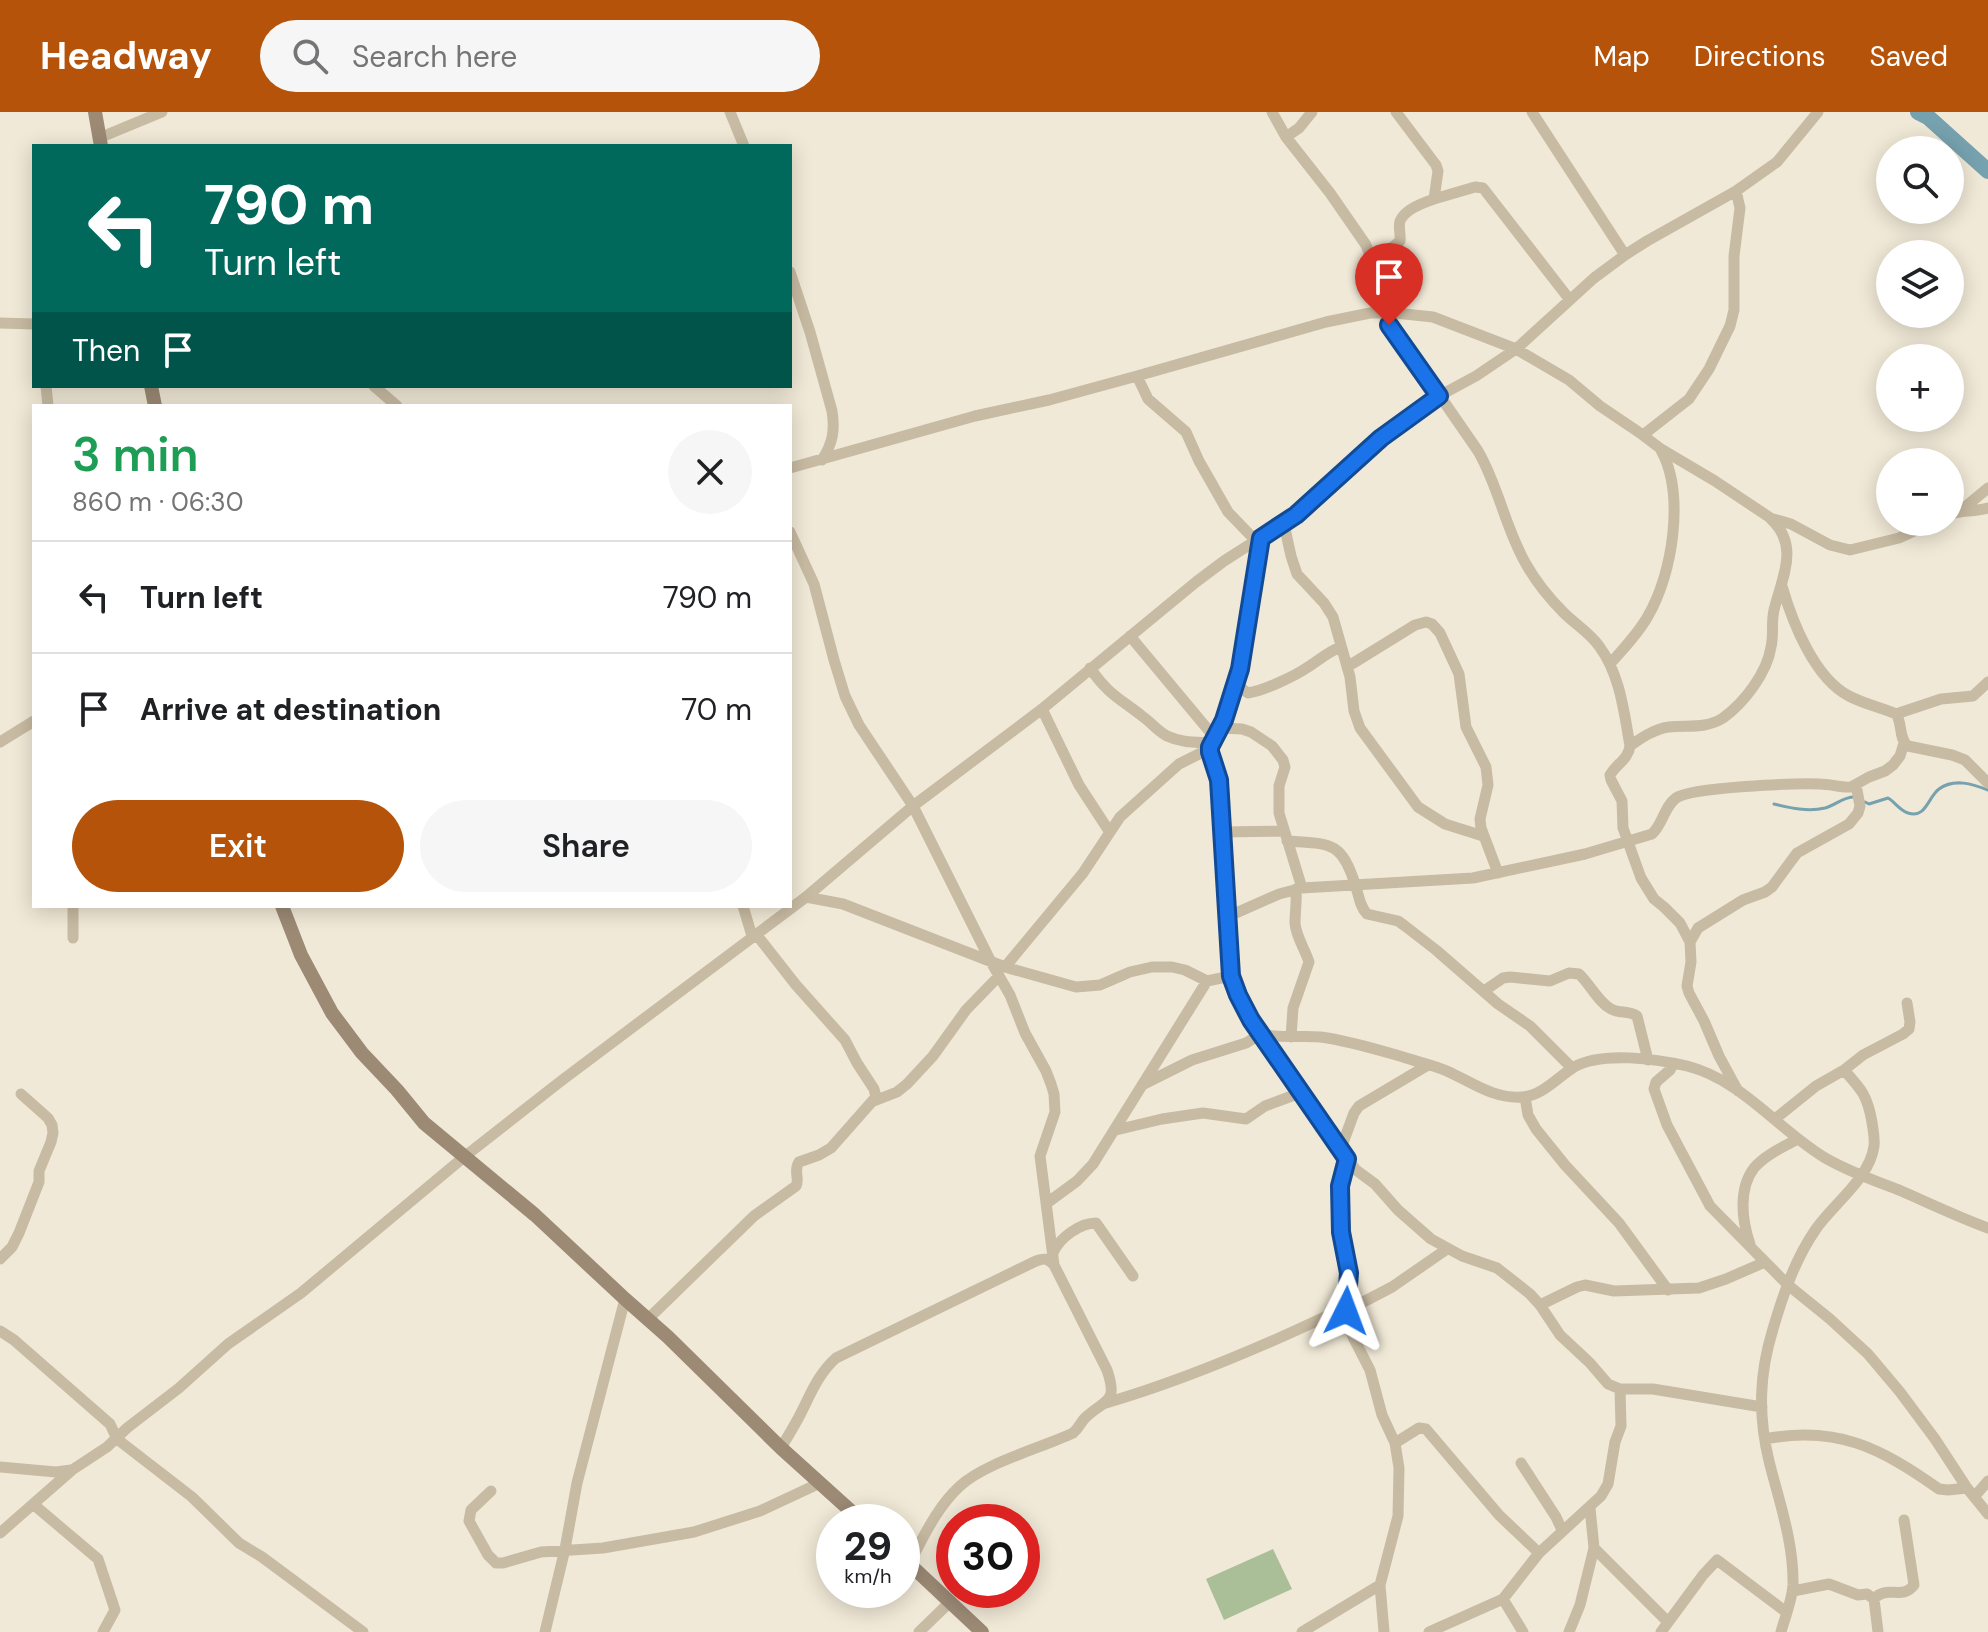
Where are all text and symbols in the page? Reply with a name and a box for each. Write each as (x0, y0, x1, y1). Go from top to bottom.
search box (260, 20, 820, 92)
text: Headway (40, 31, 212, 81)
icon: search (288, 34, 332, 78)
text: Search here (352, 37, 517, 76)
text: Map (1593, 38, 1650, 75)
text: Directions (1694, 38, 1826, 75)
text: Saved (1870, 38, 1948, 75)
map controls (1876, 136, 1964, 536)
button: search (1876, 136, 1964, 224)
text: 790 m (204, 168, 374, 241)
icon: left (72, 176, 176, 280)
text: Turn left (204, 239, 341, 286)
button: layers (1876, 240, 1964, 328)
pin (1355, 243, 1423, 325)
icon: arrive (1367, 255, 1411, 299)
icon: arrive (156, 328, 200, 372)
text: Then (72, 331, 140, 370)
button: + (1876, 344, 1964, 432)
text: 3 min (72, 423, 199, 486)
button: close (668, 430, 752, 514)
button: − (1876, 448, 1964, 536)
text: 860 m · 06:30 (72, 485, 244, 519)
icon: left (72, 575, 116, 619)
text: Turn left (140, 578, 263, 617)
text: 790 m (663, 578, 752, 617)
icon: arrive (72, 687, 116, 731)
text: Arrive at destination (140, 690, 441, 729)
text: 70 m (681, 690, 752, 729)
button: Exit (72, 800, 404, 892)
button: Share (420, 800, 752, 892)
position arrow (1304, 1269, 1388, 1353)
speed limit sign: 30 (936, 1504, 1040, 1608)
text: 29 (844, 1520, 892, 1572)
text: km/h (844, 1563, 892, 1589)

